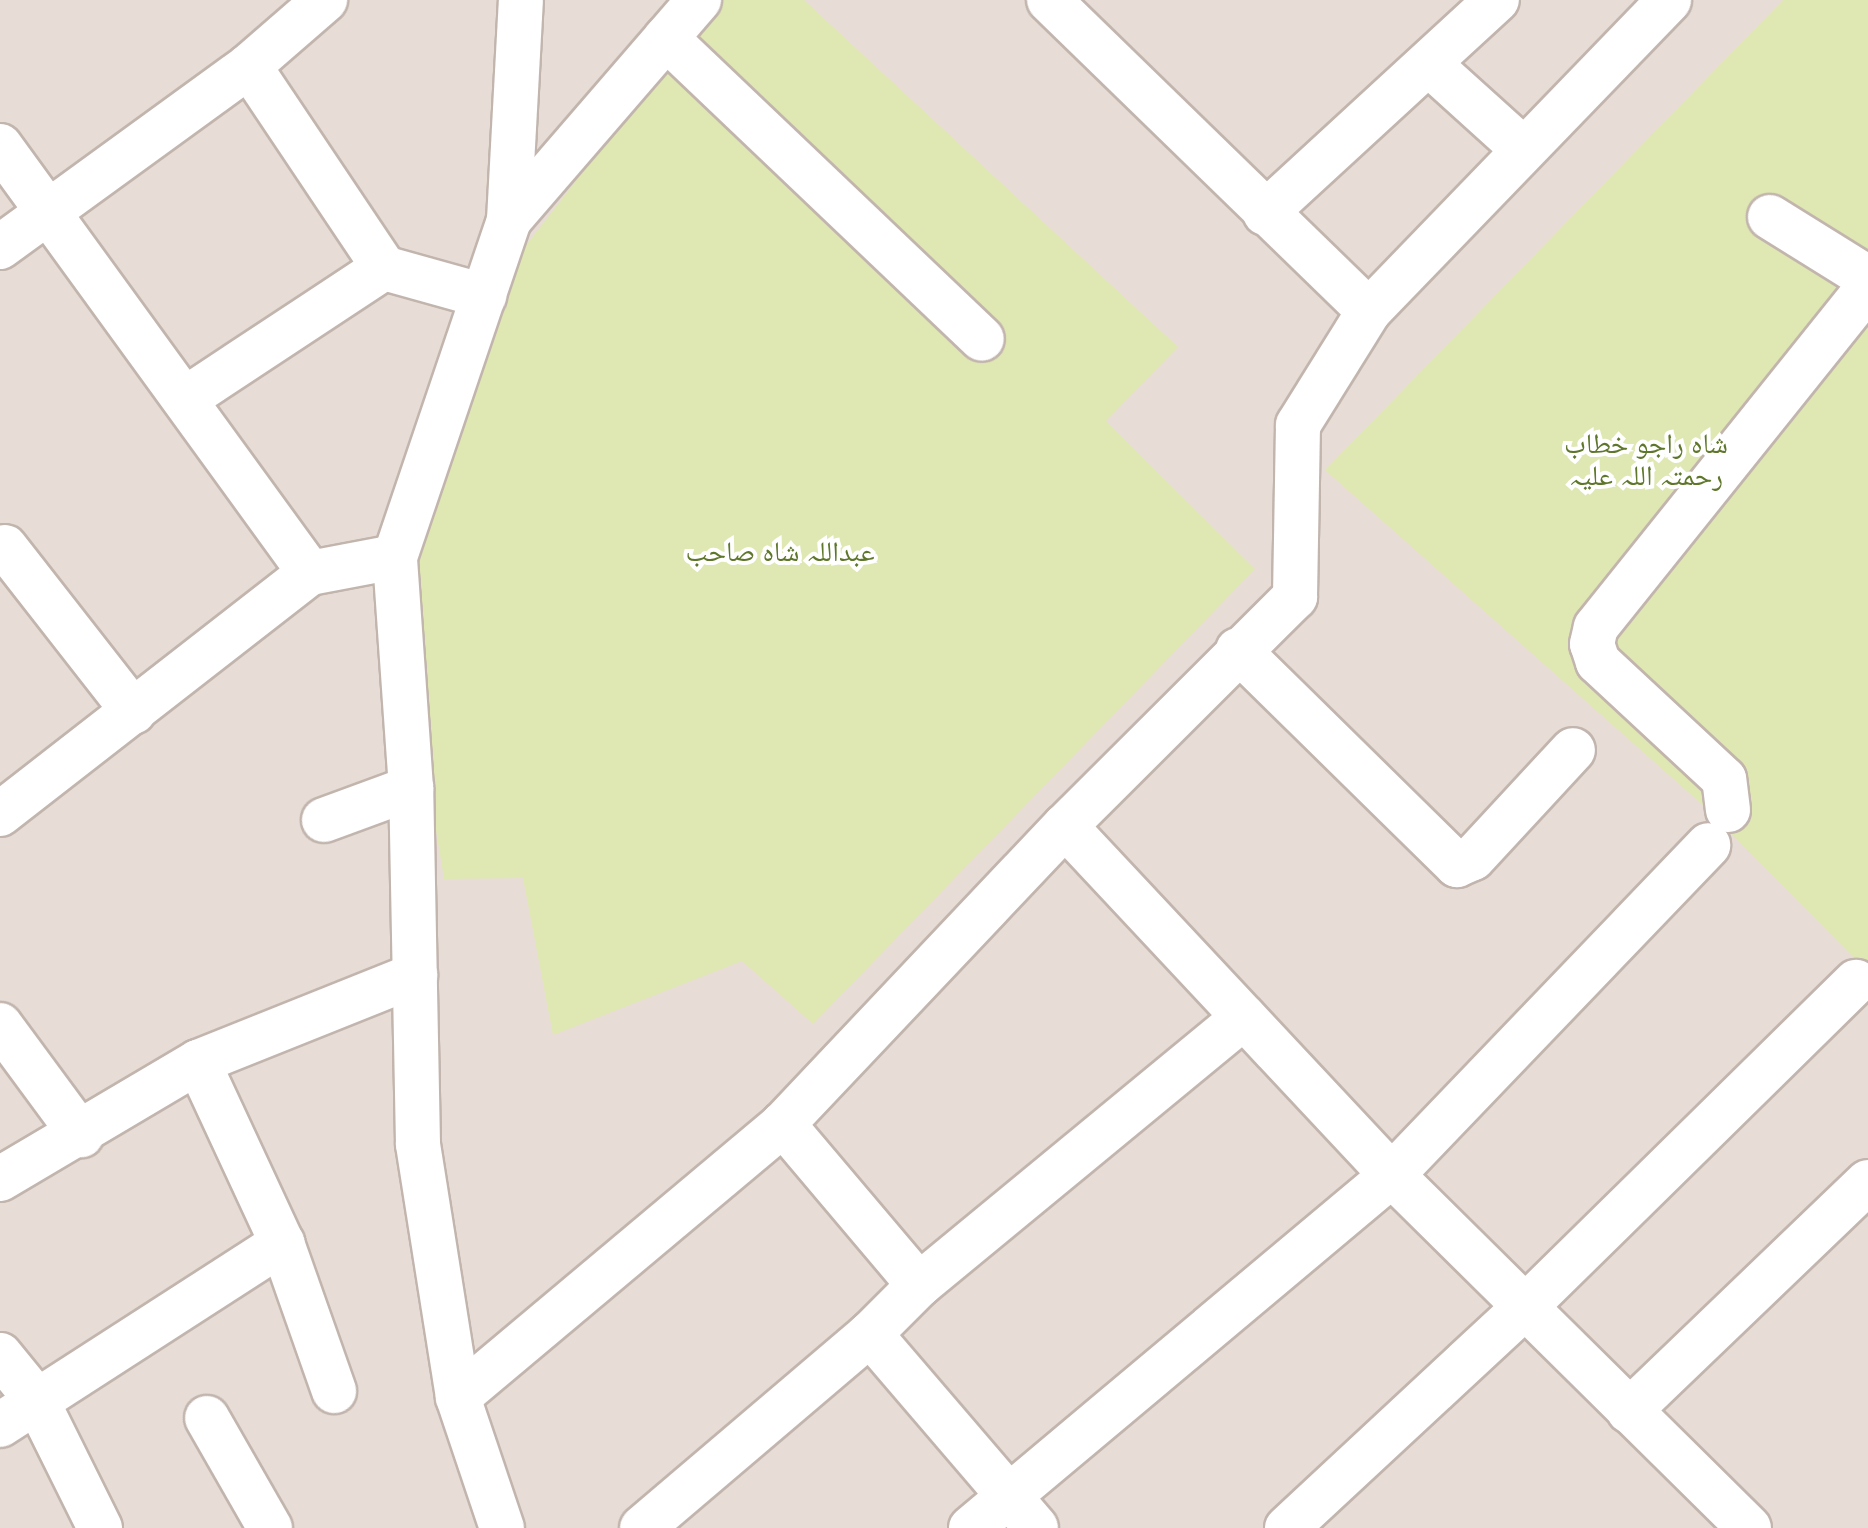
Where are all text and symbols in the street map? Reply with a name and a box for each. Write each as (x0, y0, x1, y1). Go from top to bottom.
park label: شاہ راجو خطاب رحمتہ اللہ علیہ (1564, 427, 1728, 493)
park label: عبداللہ شاہ صاحب (685, 535, 875, 569)

